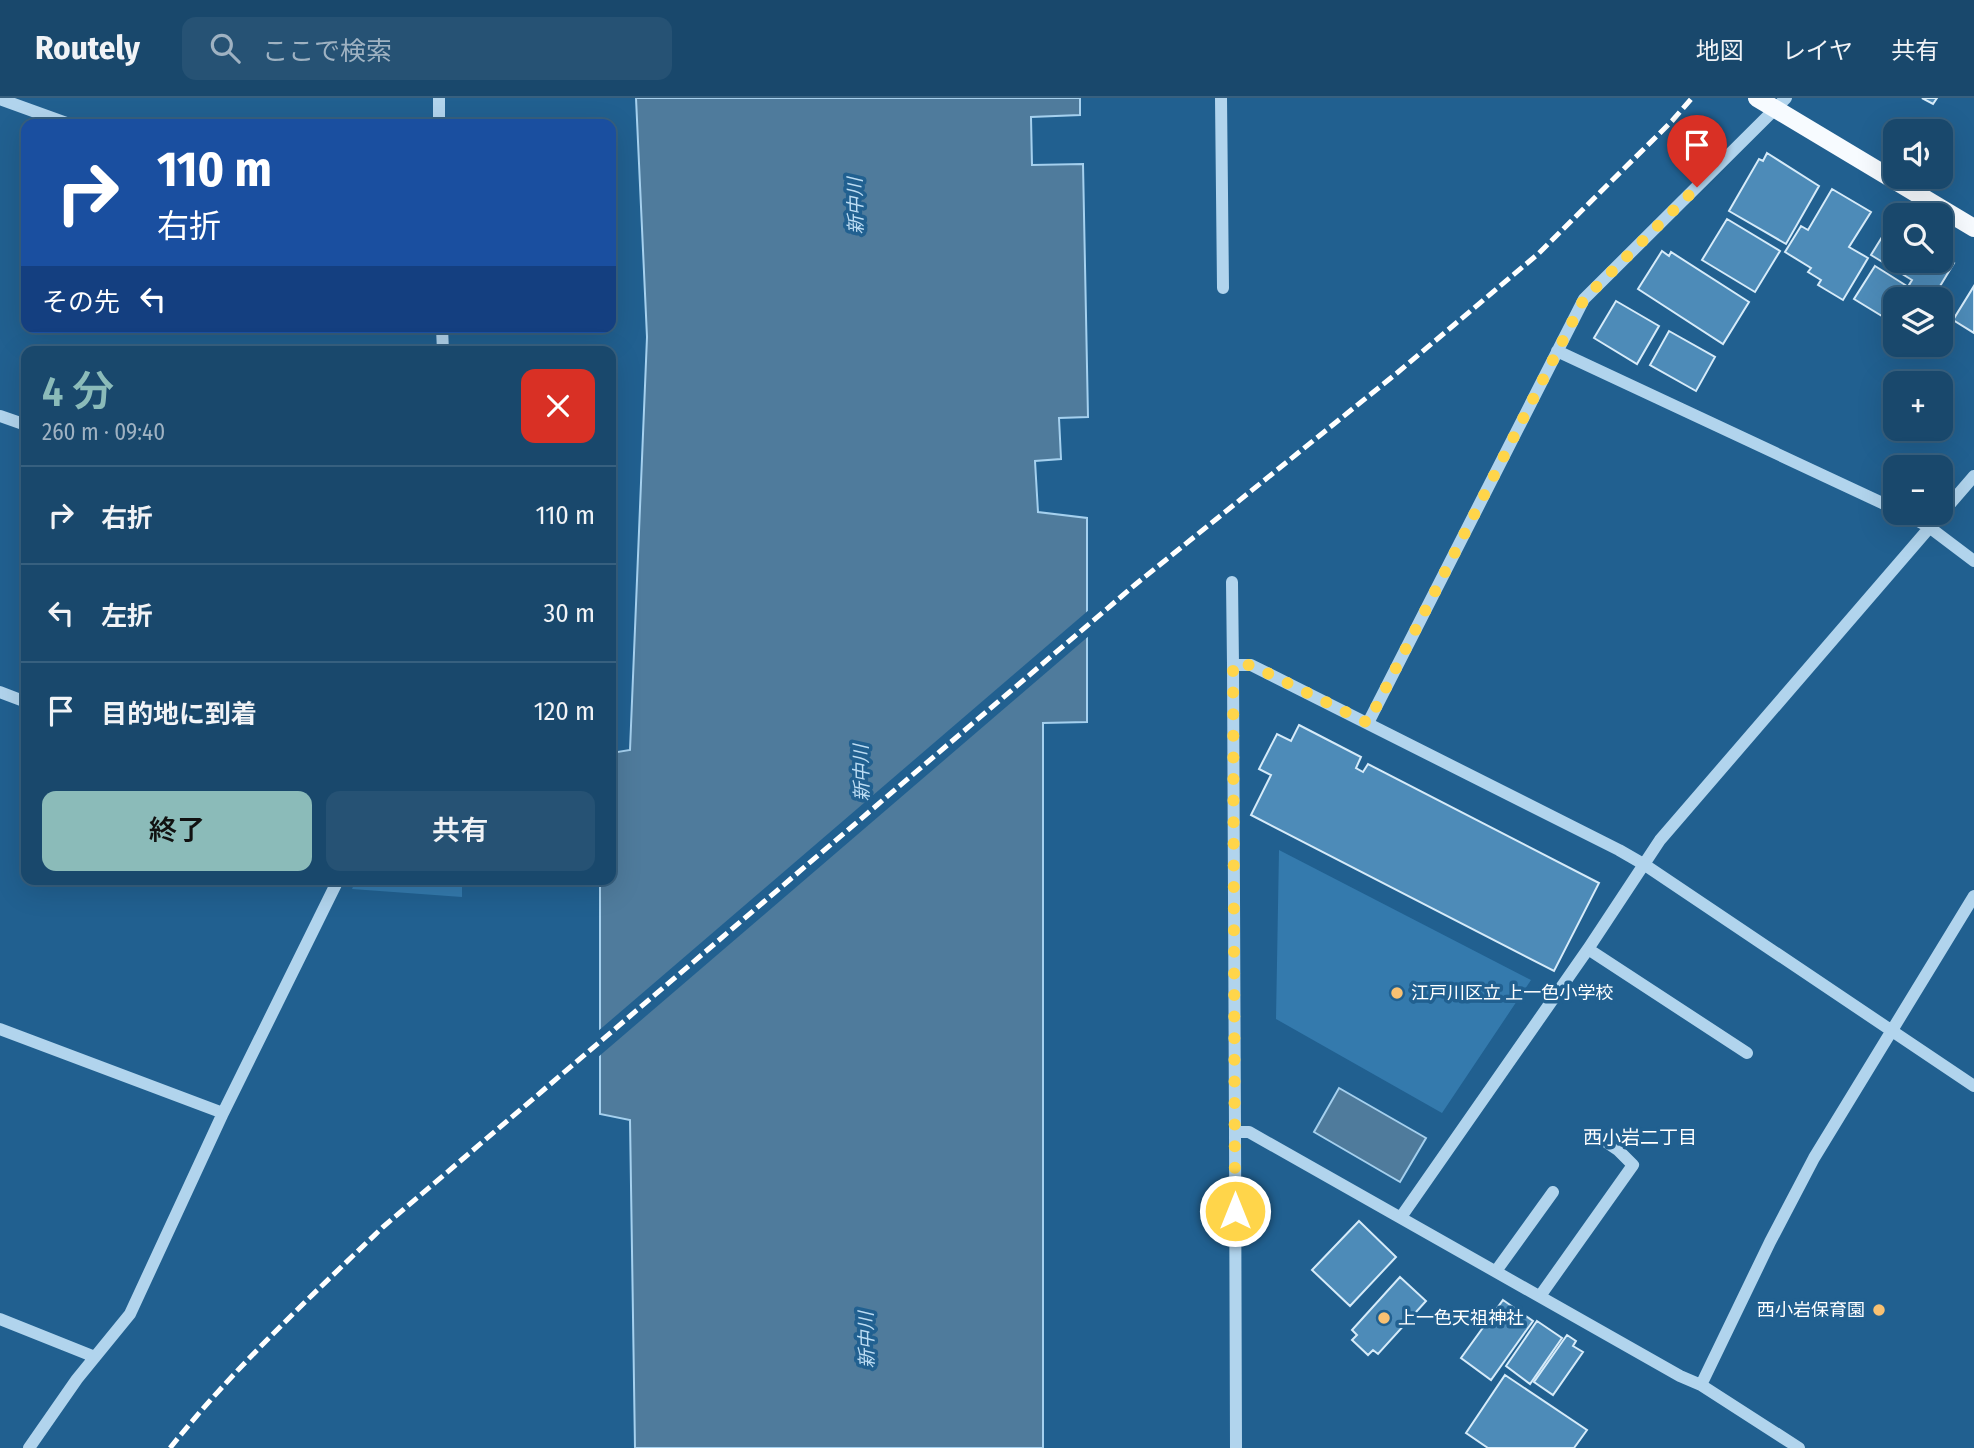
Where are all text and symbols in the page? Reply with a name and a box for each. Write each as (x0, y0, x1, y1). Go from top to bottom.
search box (182, 17, 672, 80)
text: Routely (35, 28, 140, 68)
icon: search (206, 29, 244, 67)
text: ここで検索 (262, 36, 392, 67)
text: 地図 (1696, 37, 1744, 65)
text: レイヤ (1782, 37, 1853, 65)
text: 共有 (1891, 37, 1939, 65)
pin (1667, 115, 1727, 187)
map controls (1883, 119, 1953, 525)
button: sound (1883, 119, 1953, 189)
icon: arrive (1678, 126, 1716, 164)
text: 110 m (157, 140, 272, 199)
icon: right (42, 147, 133, 238)
water label: 新中川 (843, 175, 867, 235)
button: search (1883, 203, 1953, 273)
text: 右折 (157, 207, 221, 245)
icon: left (134, 280, 172, 318)
text: その先 (42, 287, 120, 318)
button: layers (1883, 287, 1953, 357)
text: 4 分 (42, 367, 114, 417)
button: close (521, 369, 595, 443)
button: + (1883, 371, 1953, 441)
text: 260 m · 09:40 (42, 418, 165, 446)
button: − (1883, 455, 1953, 525)
icon: right (42, 496, 80, 534)
text: 110 m (535, 500, 595, 531)
text: 右折 (101, 503, 153, 534)
icon: left (42, 594, 80, 632)
text: 30 m (544, 598, 595, 629)
text: 左折 (101, 601, 153, 632)
icon: arrive (42, 692, 80, 730)
text: 120 m (534, 696, 595, 727)
text: 目的地に到着 (101, 699, 257, 730)
water label: 新中川 (849, 742, 873, 802)
button: 終了 (42, 791, 312, 871)
button: 共有 (326, 791, 595, 871)
place label: 江戸川区立 上一色小学校 (1411, 982, 1613, 1004)
marker: 江戸川区立 上一色小学校 (1389, 985, 1405, 1001)
district label: 西小岩二丁目 (1583, 1126, 1697, 1149)
position arrow (1198, 1174, 1272, 1248)
place label: 西小岩保育園 (1757, 1299, 1865, 1321)
marker: 西小岩保育園 (1871, 1302, 1887, 1318)
place label: 上一色天祖神社 (1398, 1307, 1524, 1329)
water label: 新中川 (854, 1309, 878, 1369)
marker: 上一色天祖神社 (1376, 1310, 1392, 1326)

